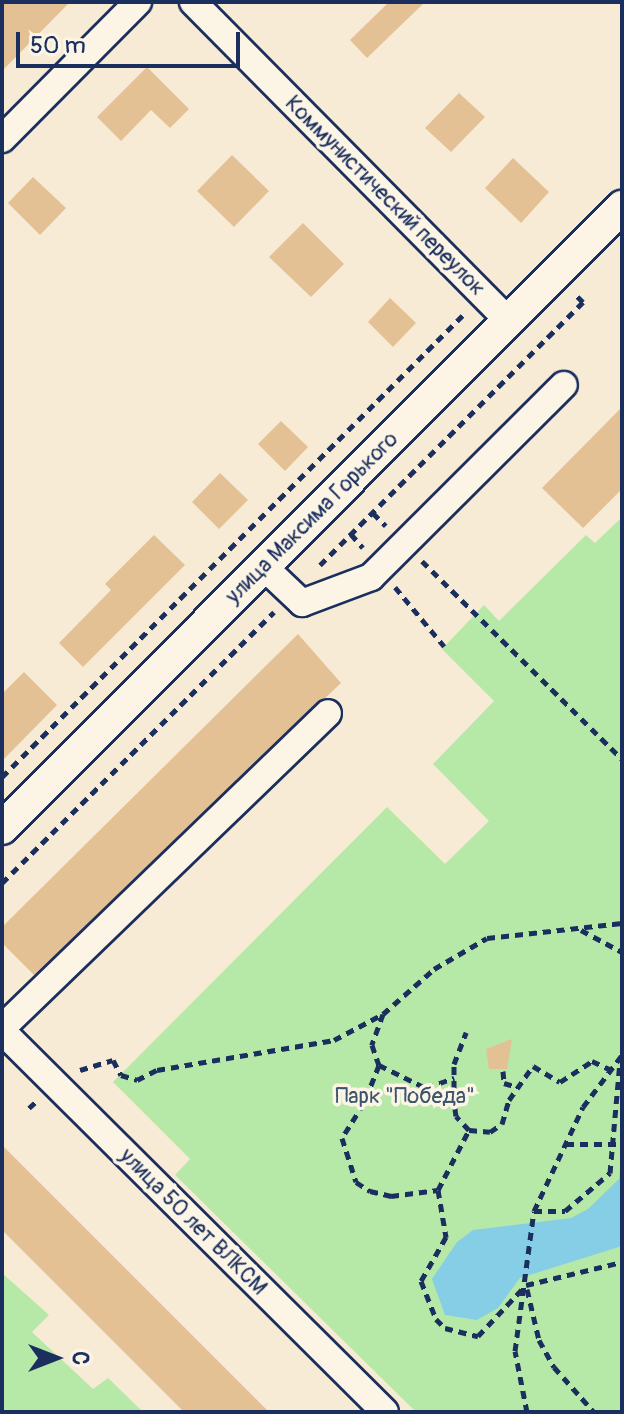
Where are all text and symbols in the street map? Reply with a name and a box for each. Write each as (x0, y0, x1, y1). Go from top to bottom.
scale bar (20, 16, 244, 66)
text: 50 m (30, 31, 86, 60)
street label: Коммунистический переулок (279, 90, 491, 302)
street label: улица Максима Горького (220, 426, 404, 610)
park label: Парк "Победа" (335, 1084, 475, 1110)
street label: улица 50 лет ВЛКСМ (114, 1143, 272, 1301)
north arrow (16, 1318, 96, 1398)
text: С (66, 1351, 94, 1365)

